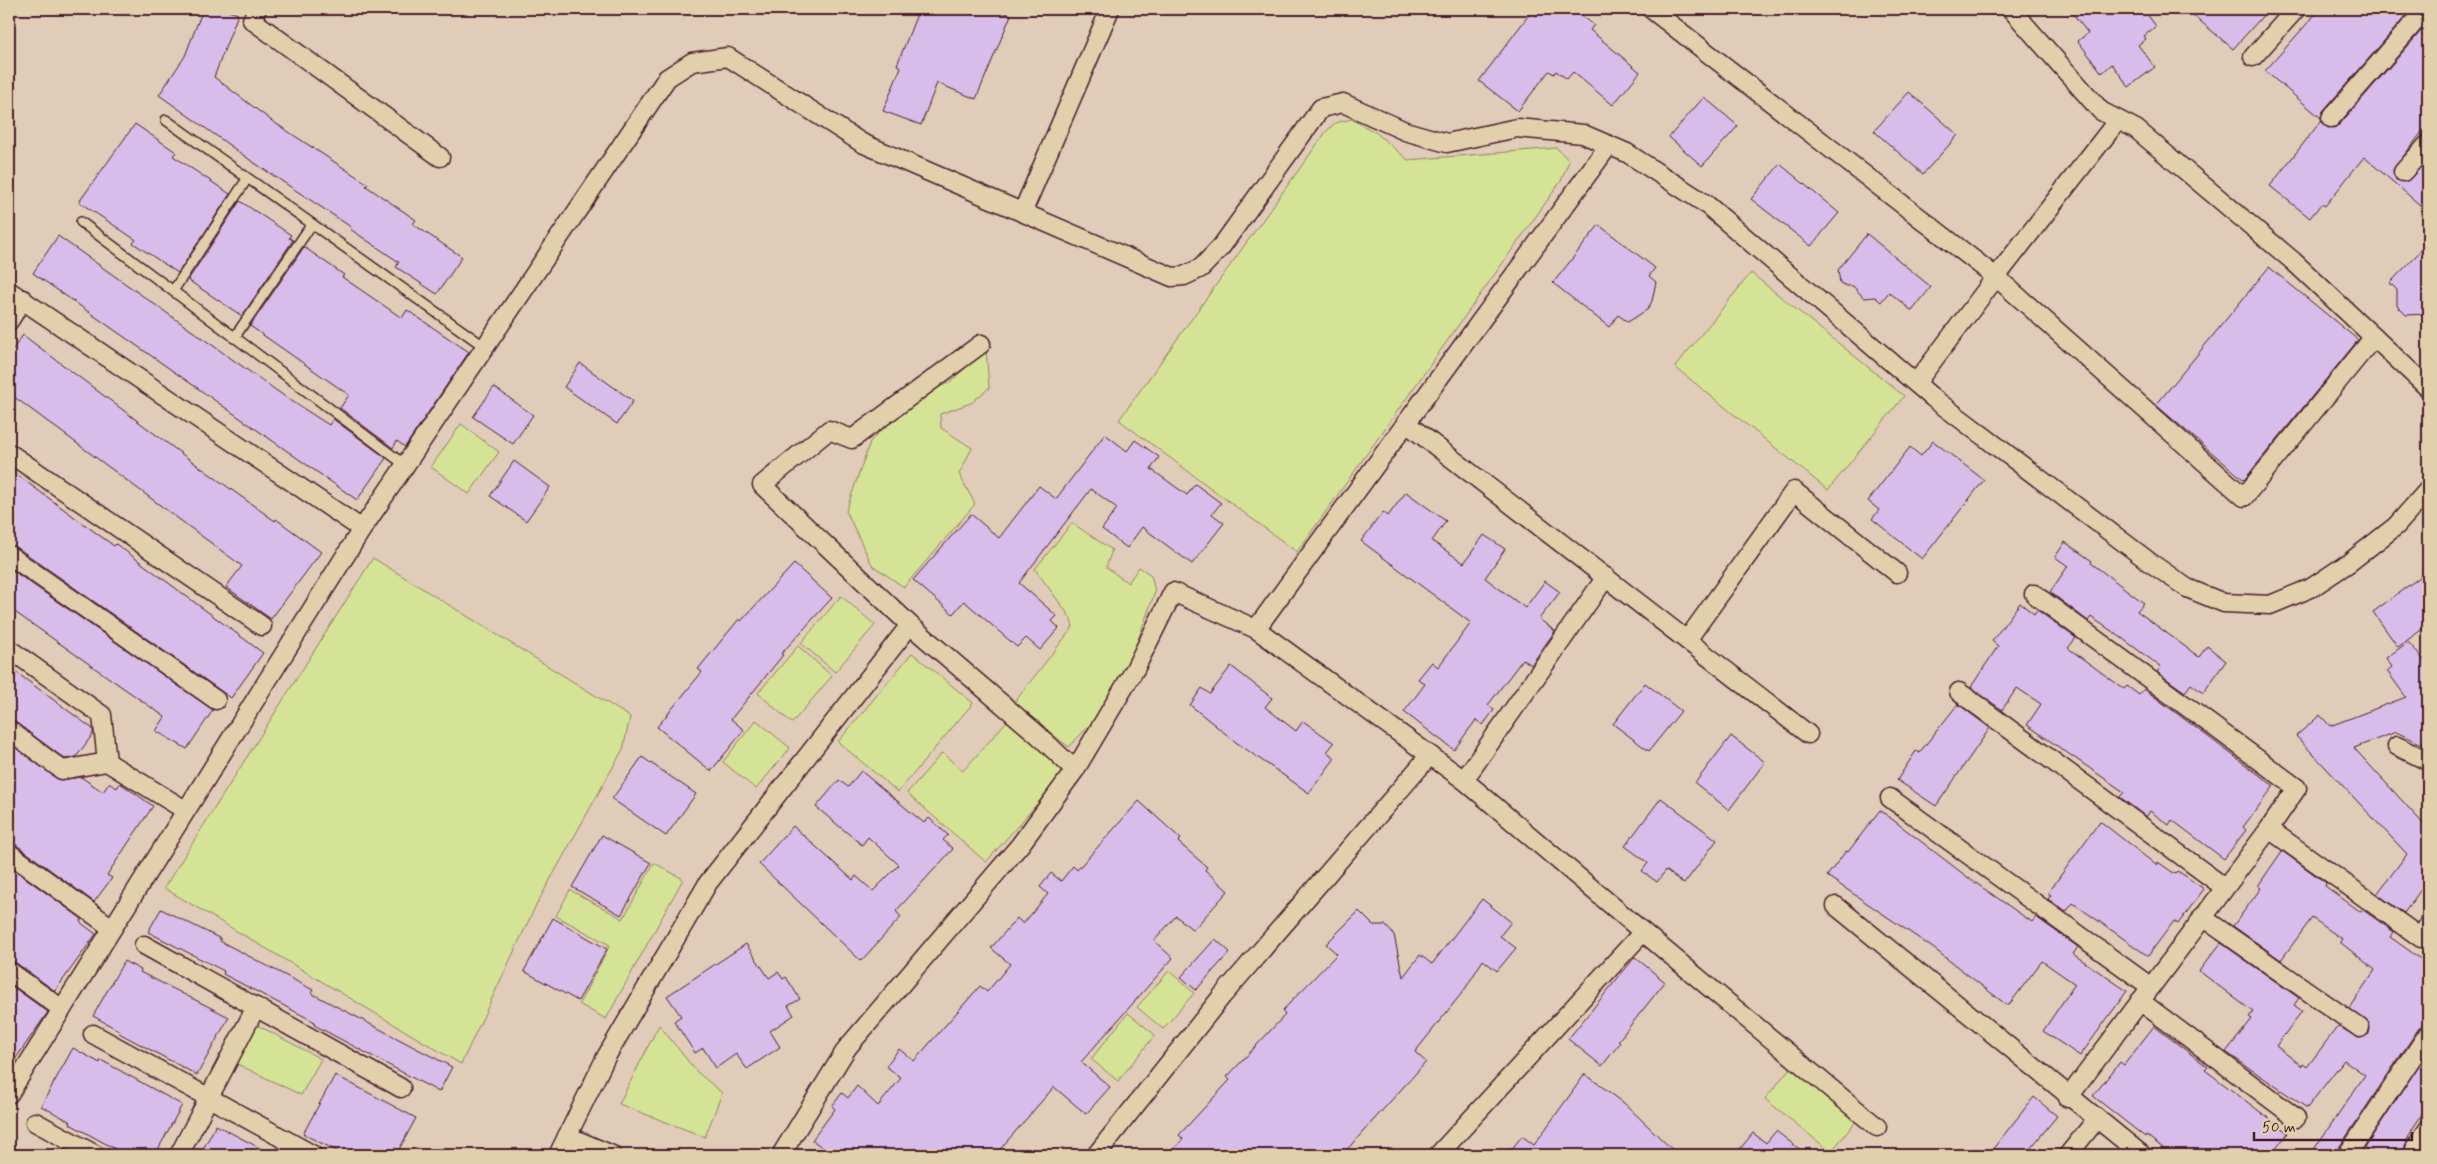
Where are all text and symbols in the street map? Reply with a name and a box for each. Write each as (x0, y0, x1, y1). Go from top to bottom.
scale bar (2254, 1109, 2412, 1141)
text: 50 m (2262, 1118, 2296, 1138)

